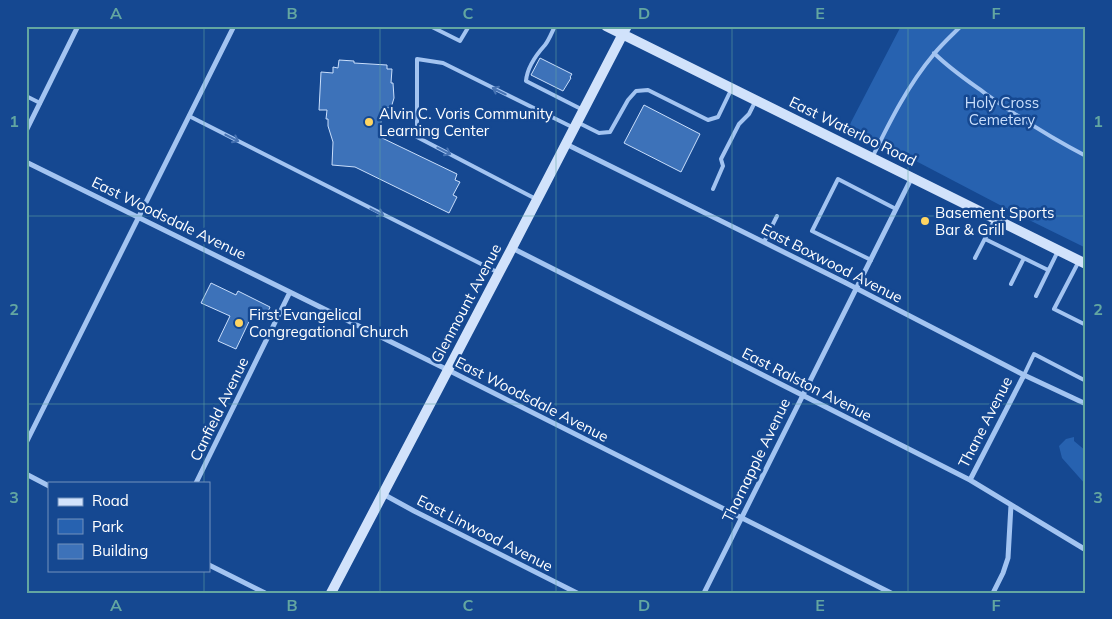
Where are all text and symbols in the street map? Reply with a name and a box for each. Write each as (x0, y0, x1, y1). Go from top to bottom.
text: A (110, 3, 122, 23)
text: B (286, 3, 298, 23)
text: C (463, 3, 474, 23)
text: D (638, 3, 650, 23)
text: E (815, 3, 825, 23)
text: F (991, 3, 1001, 23)
one-way arrow (492, 86, 507, 95)
street label: East Waterloo Road (786, 92, 920, 170)
park label: Holy Cross Cemetery (965, 93, 1039, 129)
place label: Alvin C. Voris Community Learning Center (379, 104, 553, 140)
text: 1 (9, 111, 19, 131)
text: 1 (1093, 111, 1103, 131)
marker: Alvin C. Voris Community Learning Center (363, 116, 375, 128)
one-way arrow (224, 134, 239, 143)
one-way arrow (436, 147, 451, 156)
street label: East Woodsdale Avenue (89, 172, 249, 264)
place label: Basement Sports Bar & Grill (935, 203, 1055, 239)
one-way arrow (370, 207, 385, 217)
marker: Basement Sports Bar & Grill (919, 215, 931, 227)
street label: East Boxwood Avenue (758, 219, 906, 307)
street label: Glenmount Avenue (427, 240, 505, 366)
text: 2 (9, 299, 19, 319)
text: 2 (1093, 299, 1103, 319)
place label: First Evangelical Congregational Church (249, 305, 409, 341)
marker: First Evangelical Congregational Church (233, 317, 245, 329)
street label: East Ralston Avenue (739, 343, 875, 425)
street label: East Woodsdale Avenue (452, 352, 612, 446)
street label: Canfield Avenue (186, 354, 252, 464)
street label: Thane Avenue (954, 373, 1016, 471)
street label: Thornapple Avenue (718, 395, 794, 525)
legend (48, 482, 210, 572)
text: 3 (9, 487, 19, 507)
text: 3 (1093, 487, 1103, 507)
text: Road (92, 491, 129, 510)
street label: East Linwood Avenue (414, 491, 556, 575)
text: Park (92, 517, 124, 536)
text: Building (92, 541, 148, 560)
text: A (110, 595, 122, 615)
text: B (286, 595, 298, 615)
text: C (463, 595, 474, 615)
text: D (638, 595, 650, 615)
text: E (815, 595, 825, 615)
text: F (991, 595, 1001, 615)

